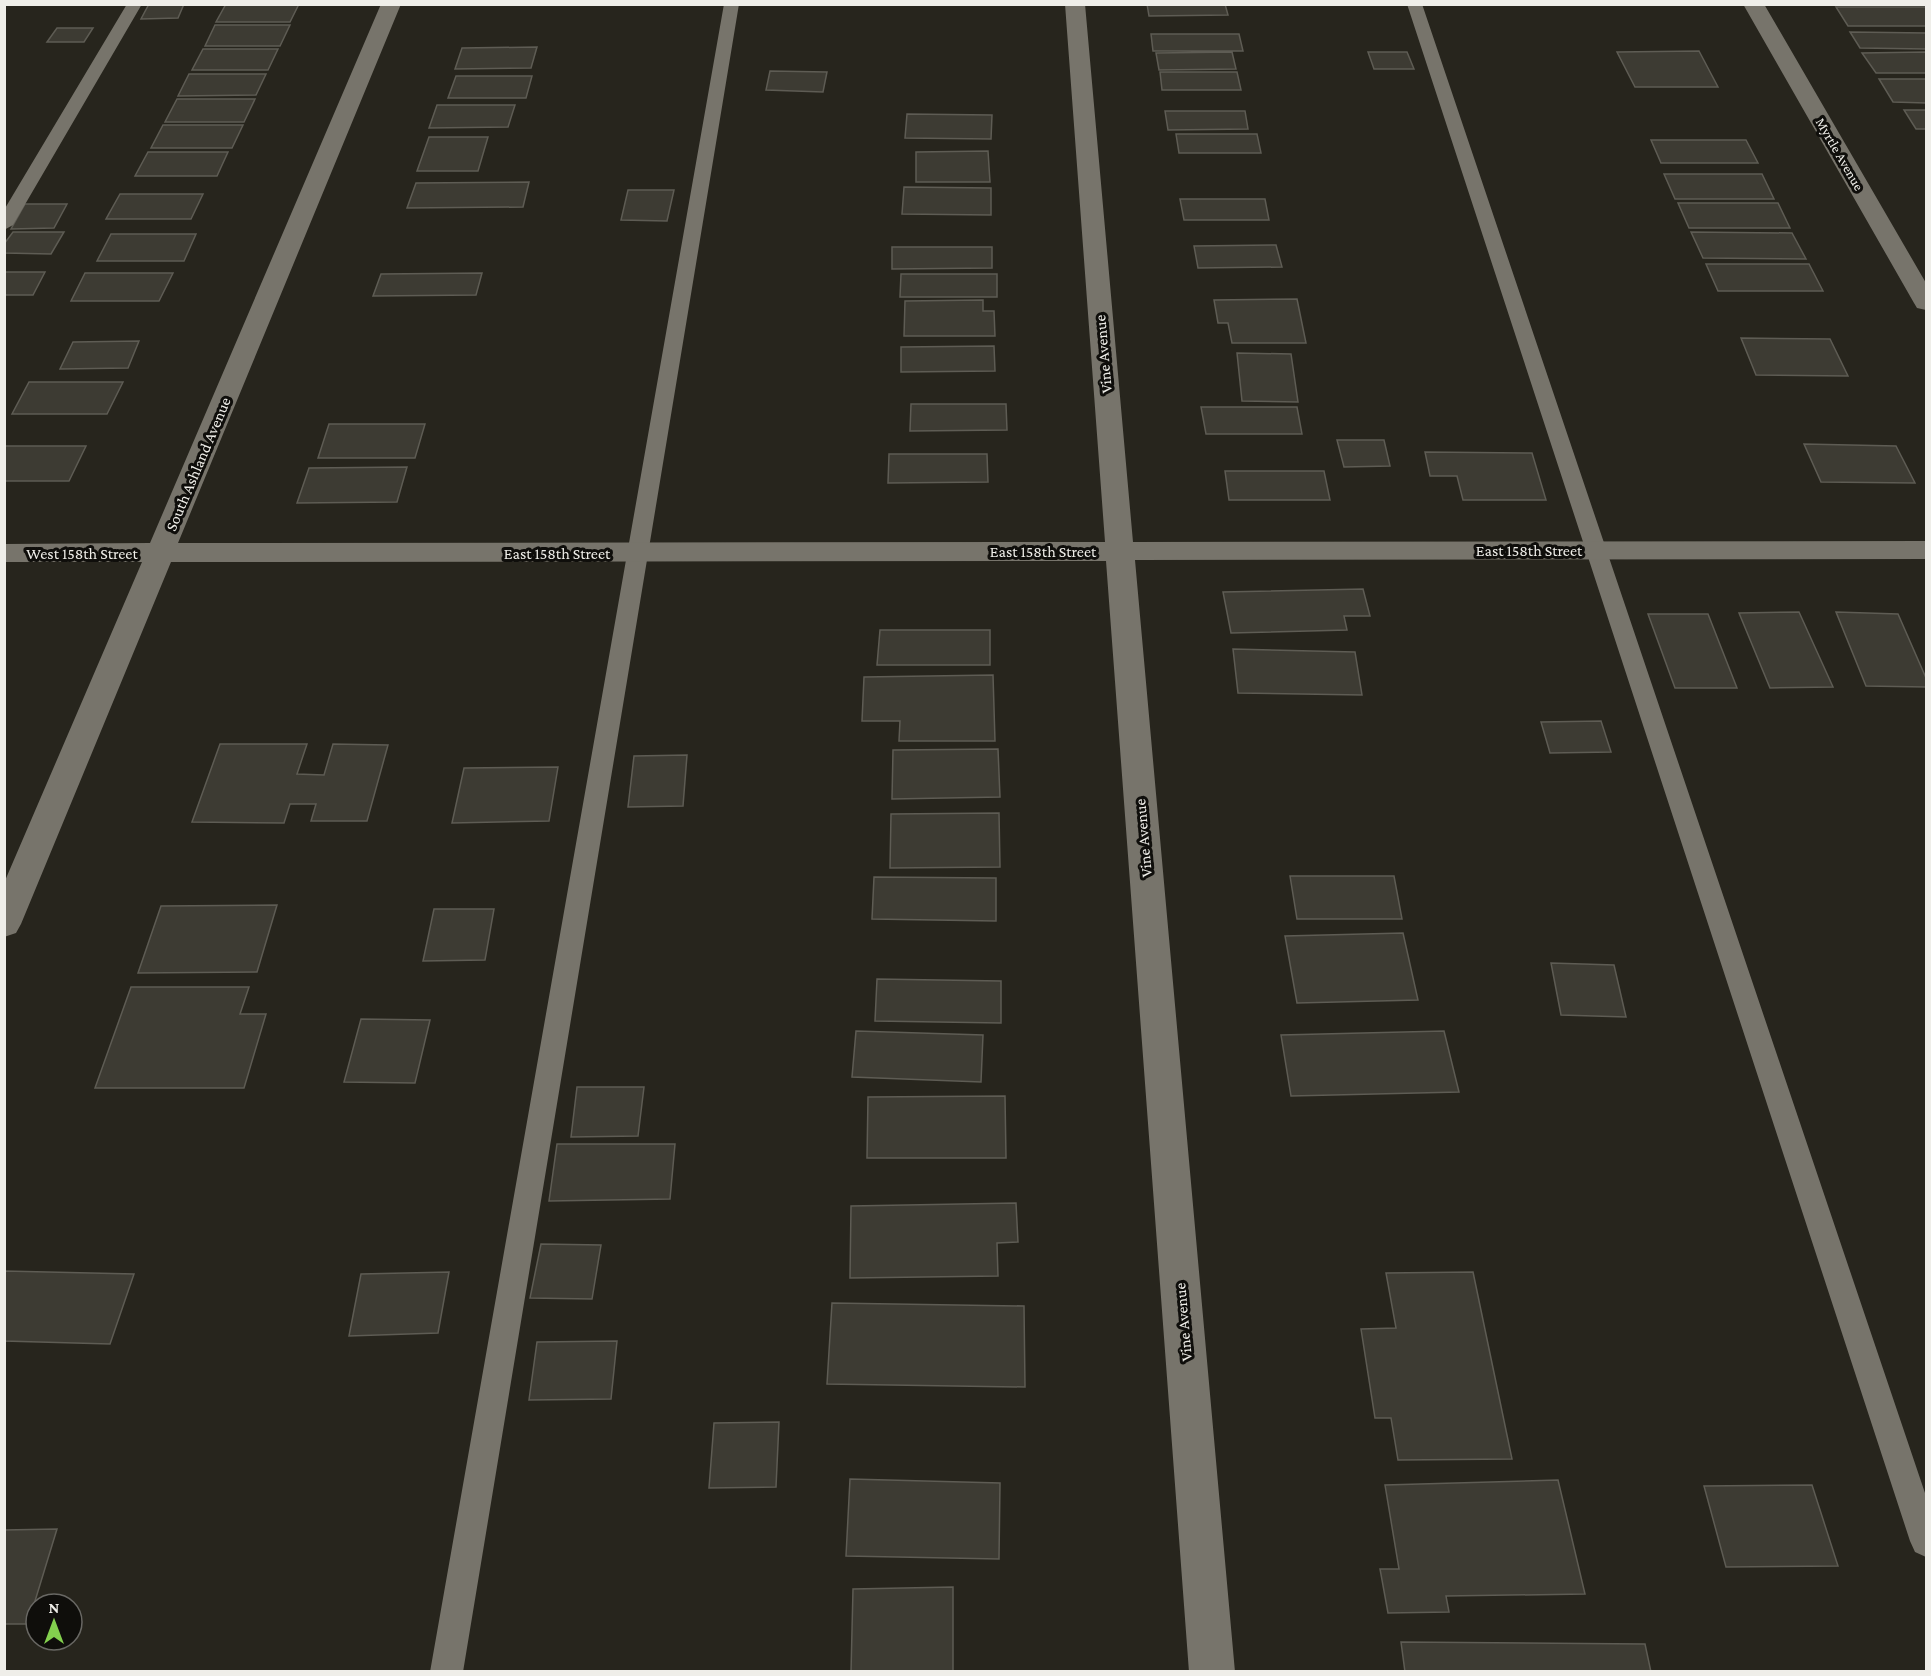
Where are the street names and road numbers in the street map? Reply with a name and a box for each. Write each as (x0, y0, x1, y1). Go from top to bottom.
street label: Myrtle Avenue (1813, 115, 1867, 193)
street label: Vine Avenue (1091, 314, 1115, 394)
street label: South Ashland Avenue (162, 395, 234, 533)
street label: East 158th Street (1476, 542, 1583, 559)
street label: East 158th Street (990, 543, 1097, 560)
street label: West 158th Street (26, 545, 138, 562)
street label: East 158th Street (504, 545, 611, 562)
street label: Vine Avenue (1131, 798, 1155, 878)
street label: Vine Avenue (1171, 1282, 1195, 1362)

